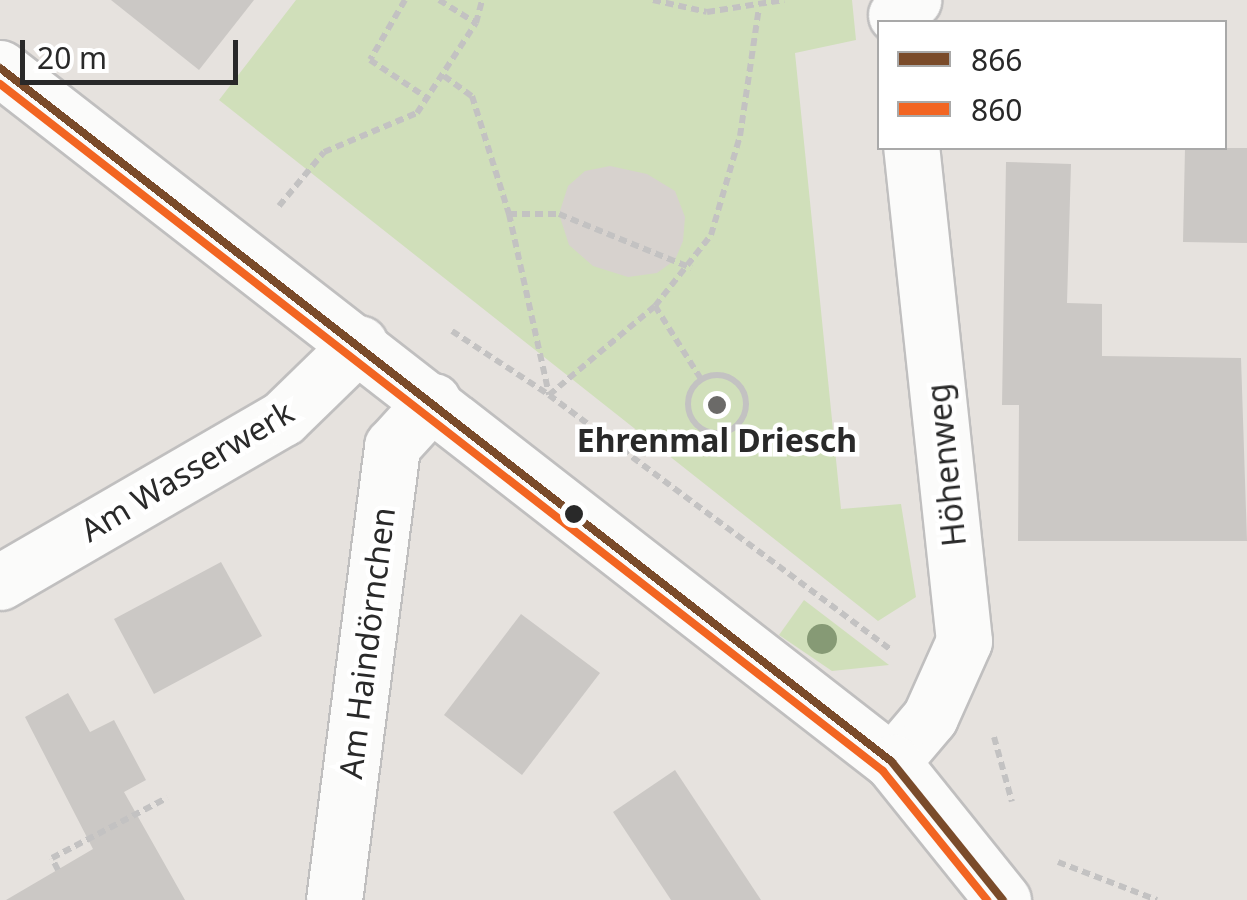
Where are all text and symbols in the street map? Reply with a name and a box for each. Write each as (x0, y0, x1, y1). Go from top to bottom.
scale bar (25, 20, 242, 82)
legend (877, 20, 1227, 150)
text: 20 m (37, 37, 107, 78)
text: 866 (971, 39, 1022, 80)
text: 860 (971, 89, 1022, 130)
street label: Höhenweg (918, 382, 974, 548)
street label: Am Wasserwerk (74, 392, 300, 550)
marker: Ehrenmal Driesch (706, 394, 728, 416)
place label: Ehrenmal Driesch (577, 421, 857, 459)
unlabelled marker (564, 504, 584, 524)
street label: Am Haindörnchen (331, 505, 403, 781)

